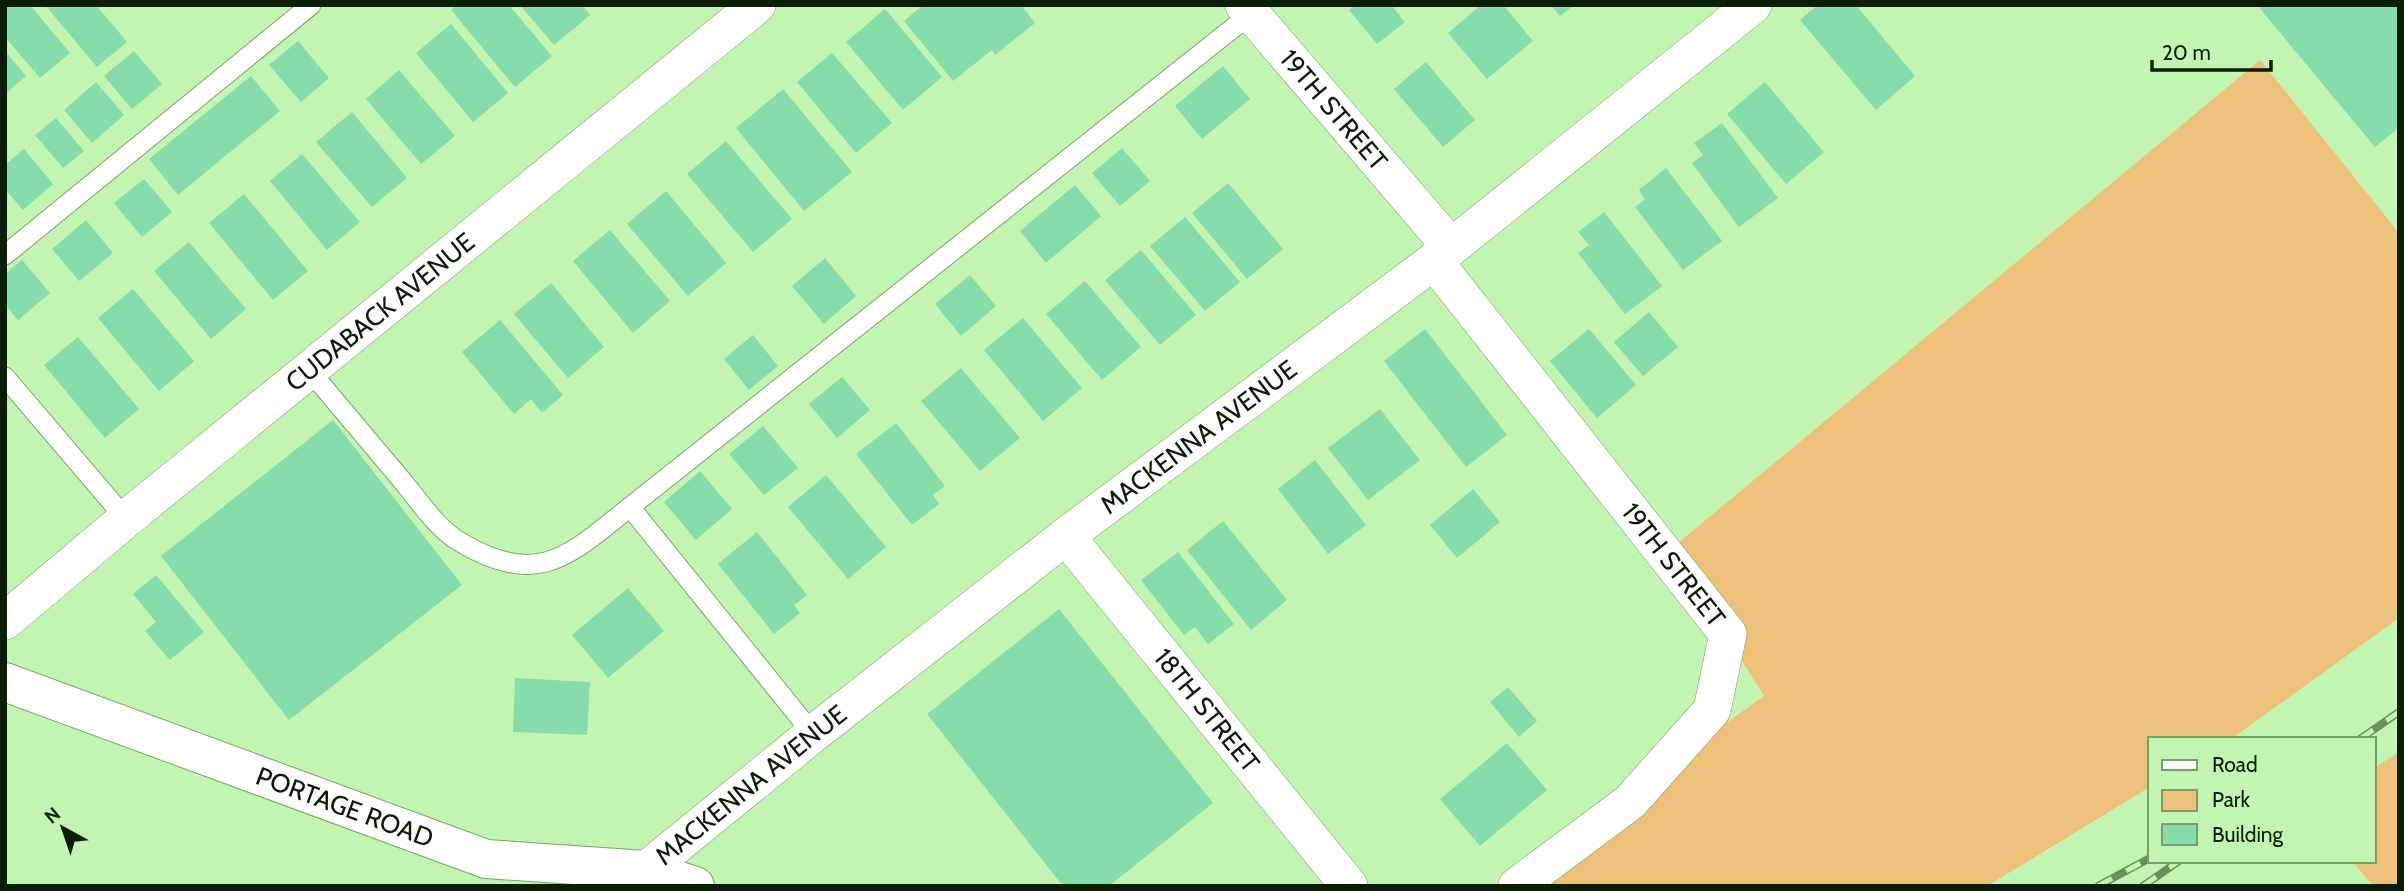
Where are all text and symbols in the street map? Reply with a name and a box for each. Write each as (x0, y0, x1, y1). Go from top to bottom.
scale bar (2152, 28, 2271, 72)
text: 20 m (2162, 40, 2211, 65)
street label: 19TH STREET (1273, 43, 1394, 177)
street label: CUDABACK AVENUE (279, 226, 481, 398)
street label: MACKENNA AVENUE (1094, 353, 1303, 521)
street label: 19TH STREET (1615, 497, 1732, 633)
street label: 18TH STREET (1147, 642, 1266, 778)
street label: MACKENNA AVENUE (649, 698, 853, 872)
legend (2148, 737, 2376, 863)
text: Road (2212, 752, 2258, 777)
street label: PORTAGE ROAD (252, 760, 438, 854)
text: Park (2212, 787, 2250, 812)
north arrow (28, 793, 98, 863)
text: N (40, 802, 65, 828)
text: Building (2212, 822, 2284, 847)

